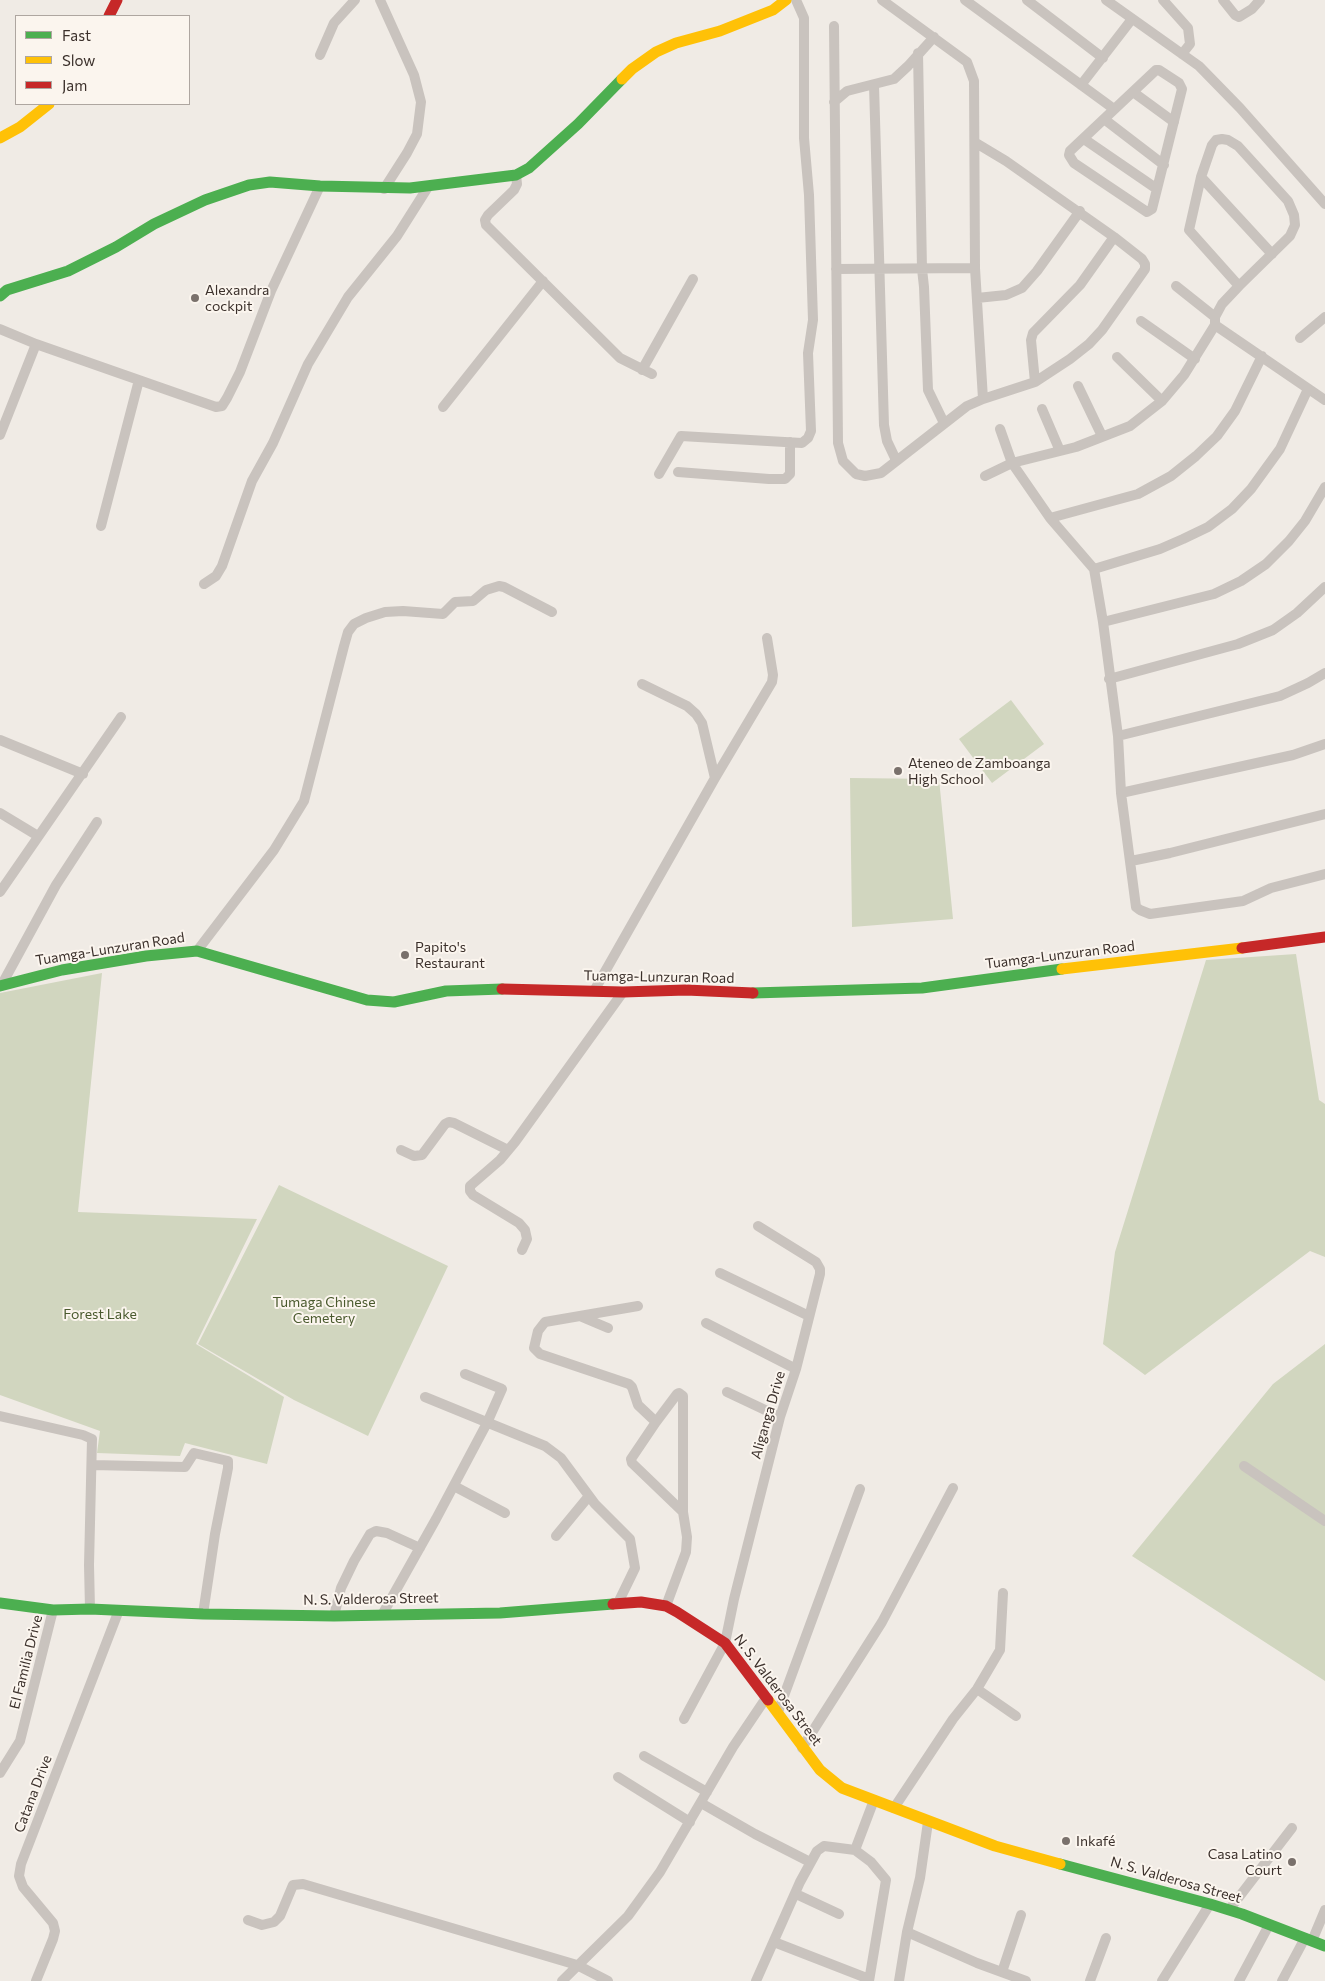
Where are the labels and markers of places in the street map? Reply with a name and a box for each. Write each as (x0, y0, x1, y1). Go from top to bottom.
place label: Alexandra cockpit (205, 282, 269, 314)
marker: Alexandra cockpit (189, 292, 201, 304)
place label: Ateneo de Zamboanga High School (908, 755, 1050, 788)
marker: Ateneo de Zamboanga High School (892, 765, 904, 777)
place label: Papito's Restaurant (415, 939, 485, 972)
marker: Papito's Restaurant (399, 949, 411, 961)
place label: Inkafé (1076, 1833, 1115, 1849)
marker: Inkafé (1060, 1835, 1072, 1847)
place label: Casa Latino Court (1208, 1846, 1282, 1878)
marker: Casa Latino Court (1286, 1856, 1298, 1868)

